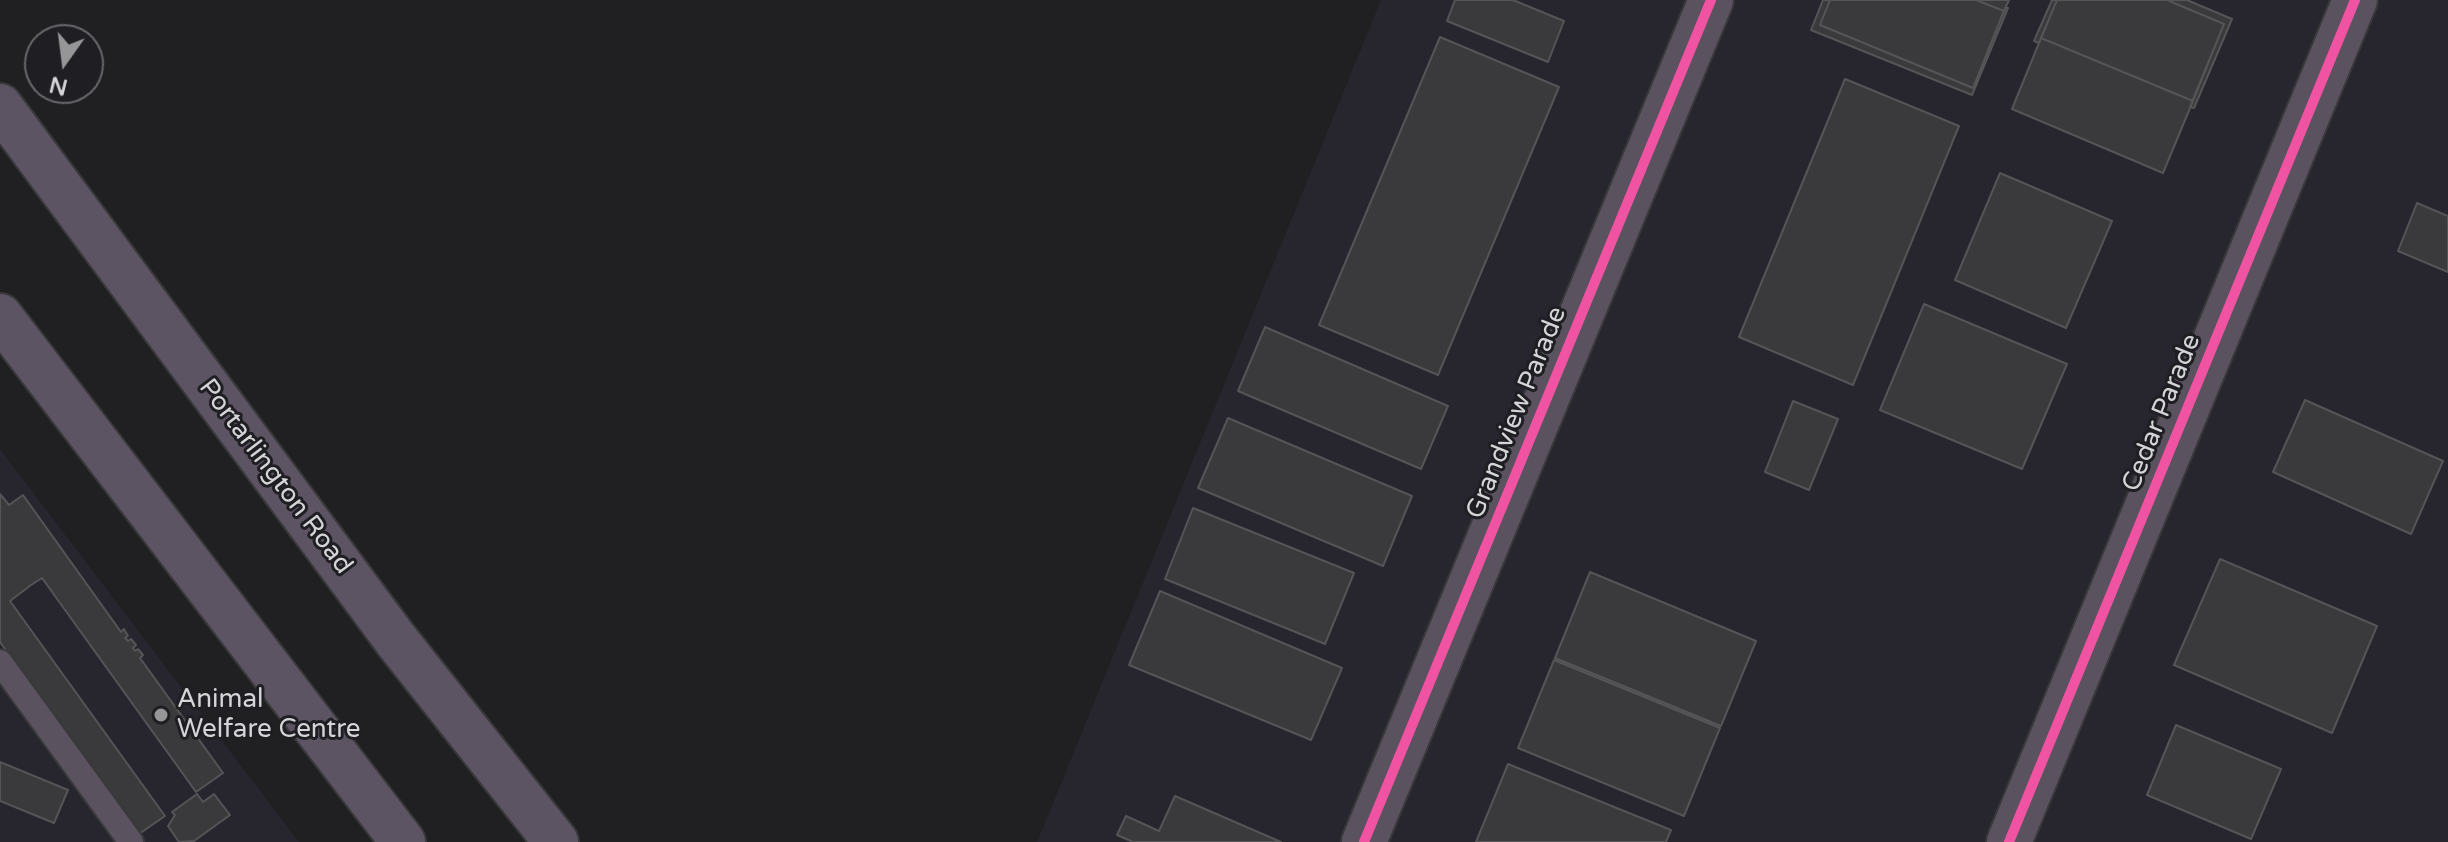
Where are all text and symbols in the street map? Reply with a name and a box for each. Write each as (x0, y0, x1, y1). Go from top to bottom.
north arrow (24, 24, 104, 104)
text: N (47, 71, 70, 100)
street label: Grandview Parade (1460, 302, 1574, 524)
street label: Cedar Parade (2116, 330, 2208, 496)
street label: Portarlington Road (192, 373, 358, 581)
place label: Animal Welfare Centre (177, 684, 361, 746)
marker: Animal Welfare Centre (152, 706, 170, 724)

